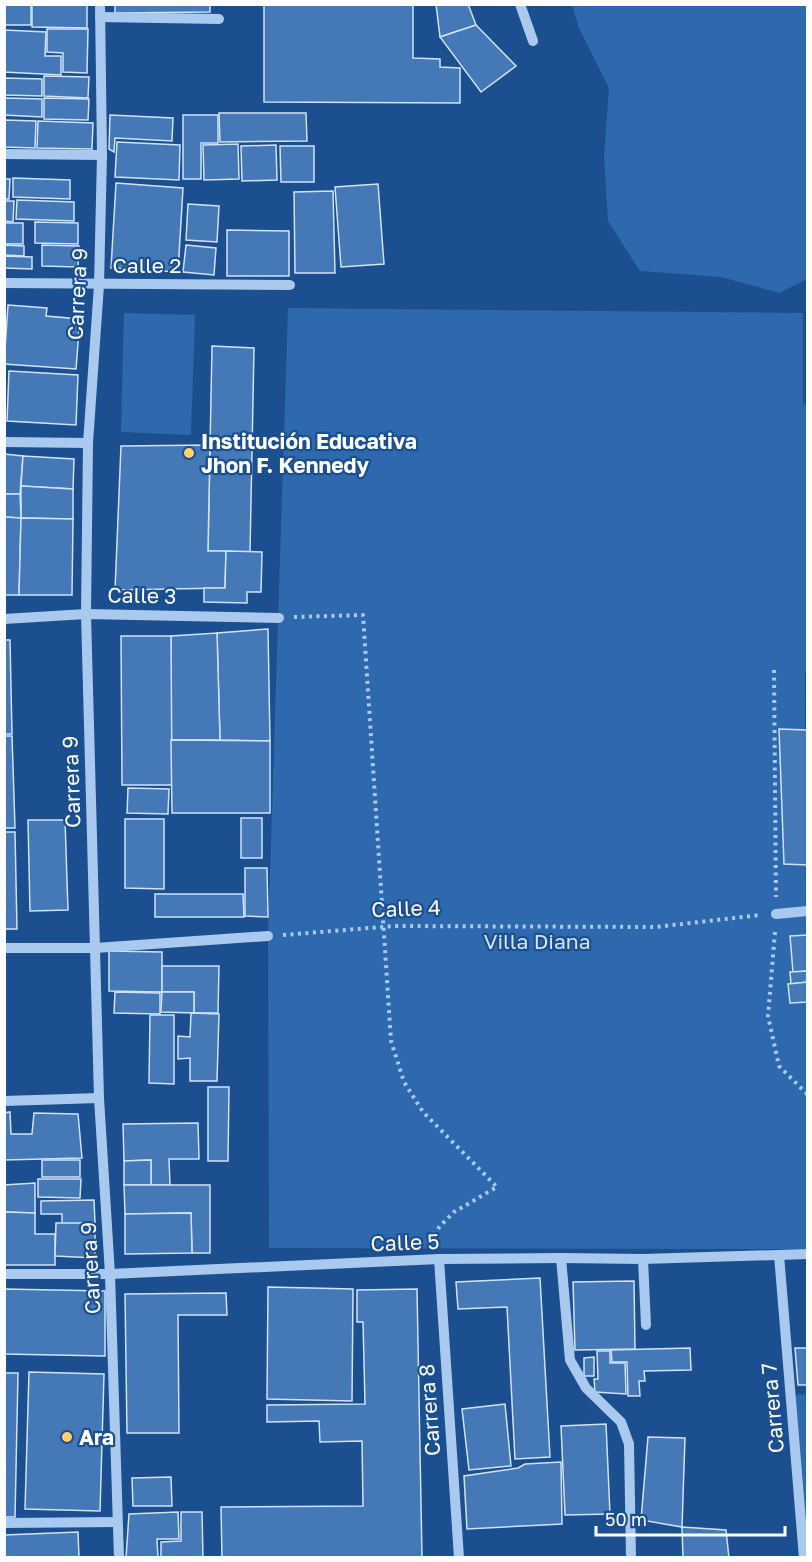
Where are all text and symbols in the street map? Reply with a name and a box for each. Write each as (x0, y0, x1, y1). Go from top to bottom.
street label: Carrera 9 (62, 247, 92, 341)
street label: Calle 2 (113, 252, 182, 278)
place label: Institución Educativa Jhon F. Kennedy (201, 428, 417, 478)
marker: Institución Educativa Jhon F. Kennedy (182, 446, 196, 460)
street label: Calle 3 (107, 581, 177, 609)
street label: Carrera 9 (56, 735, 86, 829)
street label: Calle 4 (371, 894, 441, 922)
park label: Villa Diana (483, 928, 591, 954)
street label: Carrera 9 (75, 1221, 105, 1315)
street label: Calle 5 (370, 1228, 440, 1256)
street label: Carrera 7 (755, 1362, 789, 1454)
street label: Carrera 8 (413, 1363, 445, 1457)
place label: Ara (79, 1424, 114, 1450)
marker: Ara (60, 1430, 74, 1444)
scale bar (596, 1499, 785, 1537)
text: 50 m (605, 1508, 647, 1530)

